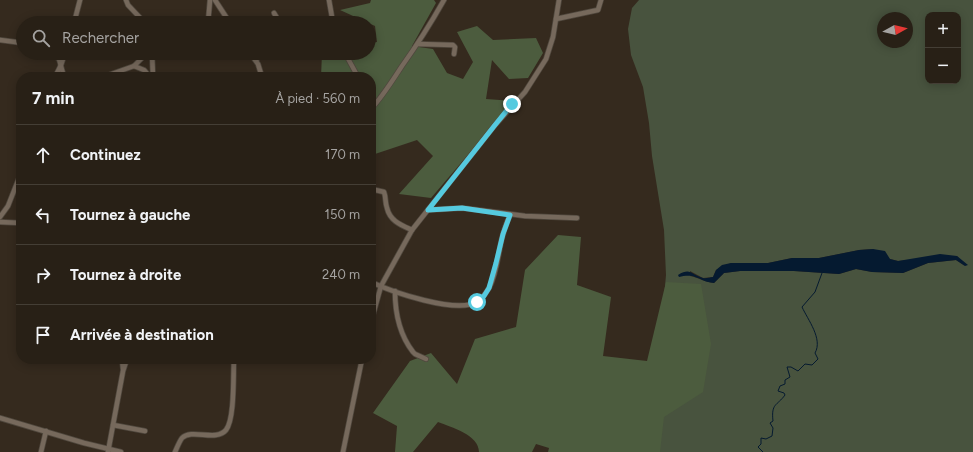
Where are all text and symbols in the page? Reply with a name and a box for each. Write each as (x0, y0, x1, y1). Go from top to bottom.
north arrow (877, 12, 913, 48)
map controls (925, 12, 961, 84)
button: + (925, 12, 961, 48)
search box (16, 16, 376, 60)
icon: search (30, 27, 52, 49)
text: Rechercher (62, 29, 139, 47)
button: − (925, 48, 961, 84)
text: 7 min (32, 88, 74, 108)
text: À pied · 560 m (275, 91, 360, 106)
route end (503, 95, 521, 113)
icon: ahead (32, 144, 54, 166)
text: Continuez (70, 146, 141, 164)
text: 170 m (325, 147, 360, 162)
icon: left (32, 204, 54, 226)
text: Tournez à gauche (70, 206, 190, 224)
text: 150 m (325, 207, 360, 222)
icon: right (32, 264, 54, 286)
text: Tournez à droite (70, 266, 181, 284)
text: 240 m (322, 267, 360, 282)
route start (468, 293, 486, 311)
icon: arrive (32, 324, 54, 346)
text: Arrivée à destination (70, 326, 214, 344)

